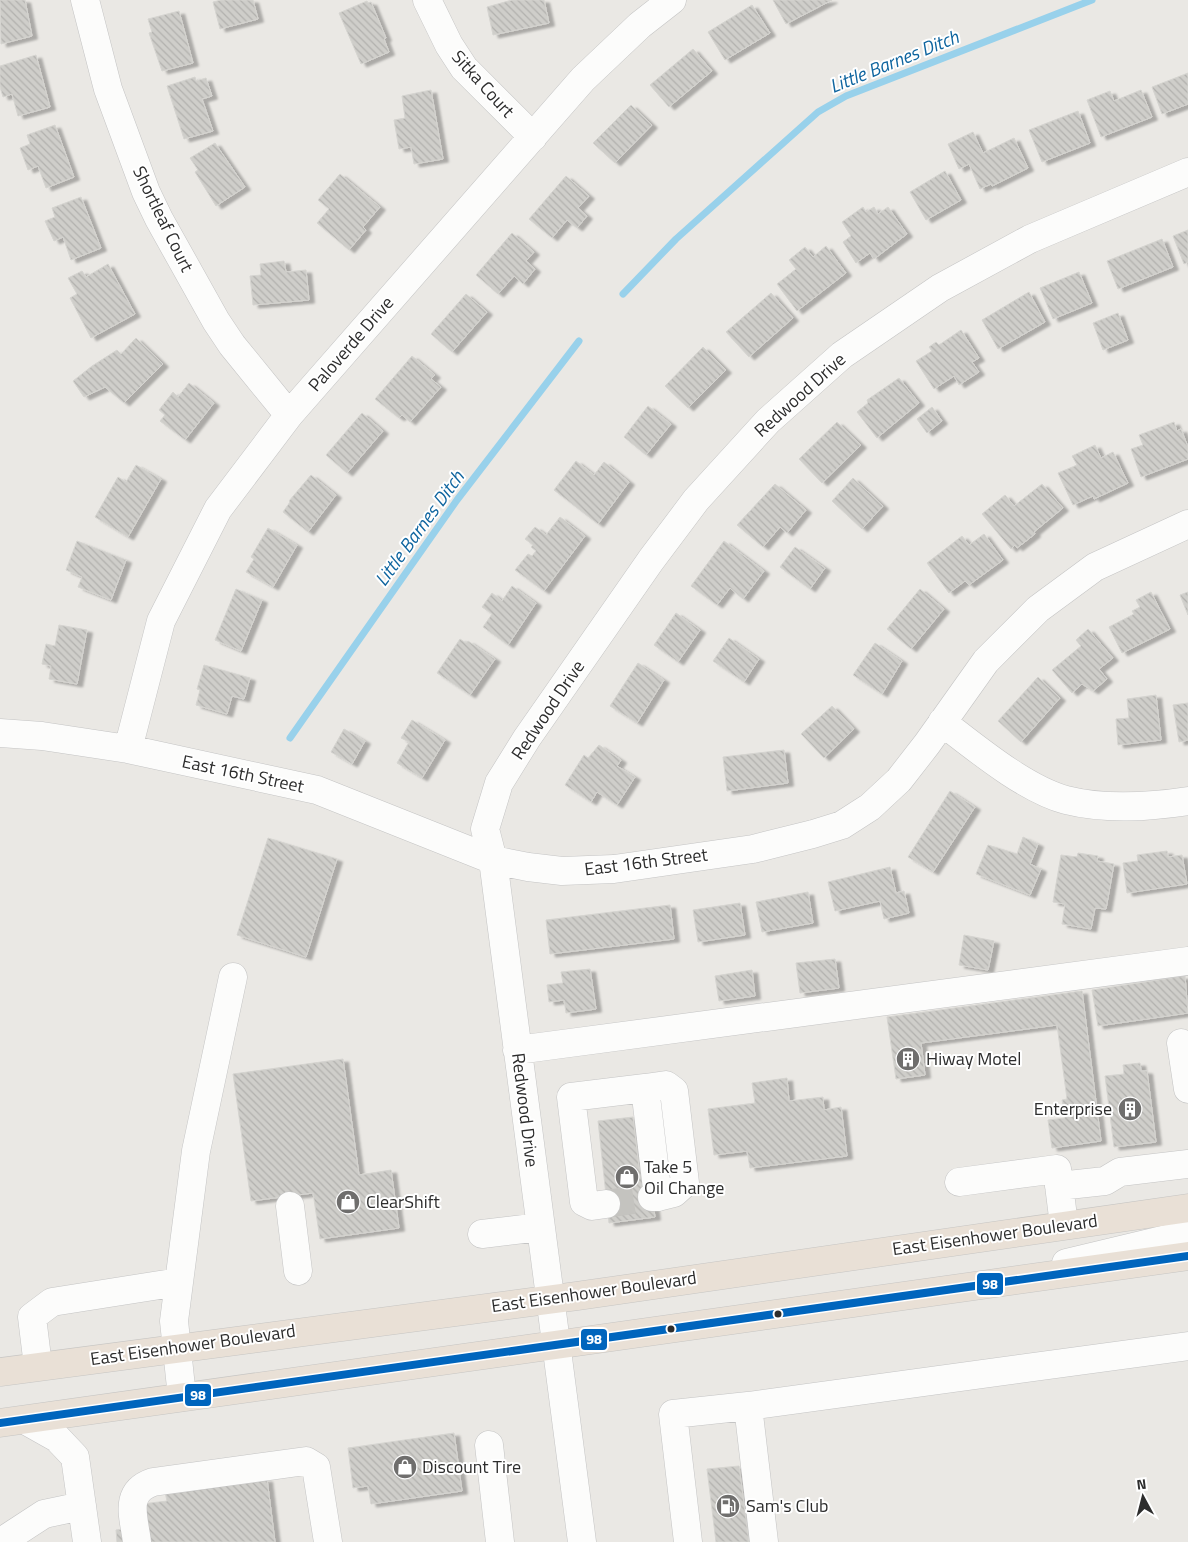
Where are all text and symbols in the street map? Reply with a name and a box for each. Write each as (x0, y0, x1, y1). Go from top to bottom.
water label: Little Barnes Ditch (825, 21, 963, 100)
street label: Sitka Court (446, 44, 522, 124)
street label: Shortleaf Court (126, 161, 201, 277)
street label: Paloverde Drive (302, 290, 400, 397)
street label: Redwood Drive (748, 346, 851, 443)
water label: Little Barnes Ditch (367, 463, 471, 592)
street label: Redwood Drive (504, 654, 591, 765)
street label: East 16th Street (180, 747, 307, 800)
street label: East 16th Street (583, 840, 710, 882)
place label: Hiway Motel (926, 1045, 1021, 1072)
building icon: Hiway Motel (895, 1046, 921, 1072)
street label: Redwood Drive (505, 1051, 546, 1169)
place label: Enterprise (1034, 1095, 1112, 1122)
building icon: Enterprise (1117, 1096, 1143, 1122)
place label: Take 5 Oil Change (644, 1153, 724, 1201)
shop icon: Take 5 Oil Change (614, 1164, 640, 1190)
place label: ClearShift (366, 1188, 441, 1215)
shop icon: ClearShift (335, 1189, 361, 1215)
street label: East Eisenhower Boulevard (891, 1207, 1099, 1262)
street label: East Eisenhower Boulevard (490, 1264, 698, 1319)
line badge: 98 (976, 1272, 1004, 1296)
text: 98 (982, 1273, 998, 1294)
unlabelled marker (773, 1309, 783, 1319)
street label: East Eisenhower Boulevard (89, 1317, 297, 1372)
unlabelled marker (666, 1324, 676, 1334)
line badge: 98 (580, 1328, 608, 1351)
text: 98 (586, 1328, 602, 1349)
line badge: 98 (184, 1383, 212, 1407)
text: 98 (190, 1384, 206, 1405)
place label: Discount Tire (422, 1453, 521, 1480)
shop icon: Discount Tire (392, 1454, 418, 1480)
north arrow (1118, 1472, 1168, 1522)
text: N (1135, 1473, 1147, 1495)
place label: Sam's Club (746, 1492, 829, 1519)
fuel station icon: Sam's Club (715, 1493, 741, 1519)

